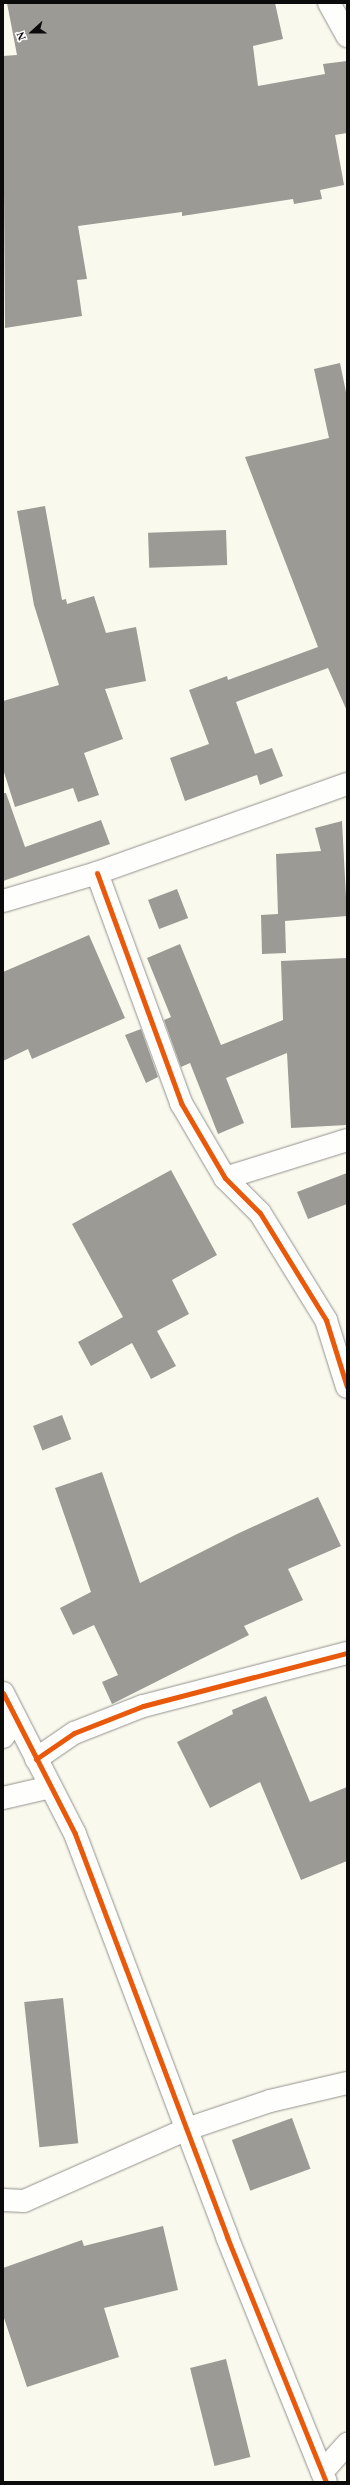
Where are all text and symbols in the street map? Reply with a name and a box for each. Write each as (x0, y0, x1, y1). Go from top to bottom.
north arrow (12, 12, 52, 52)
text: N (14, 30, 28, 42)

